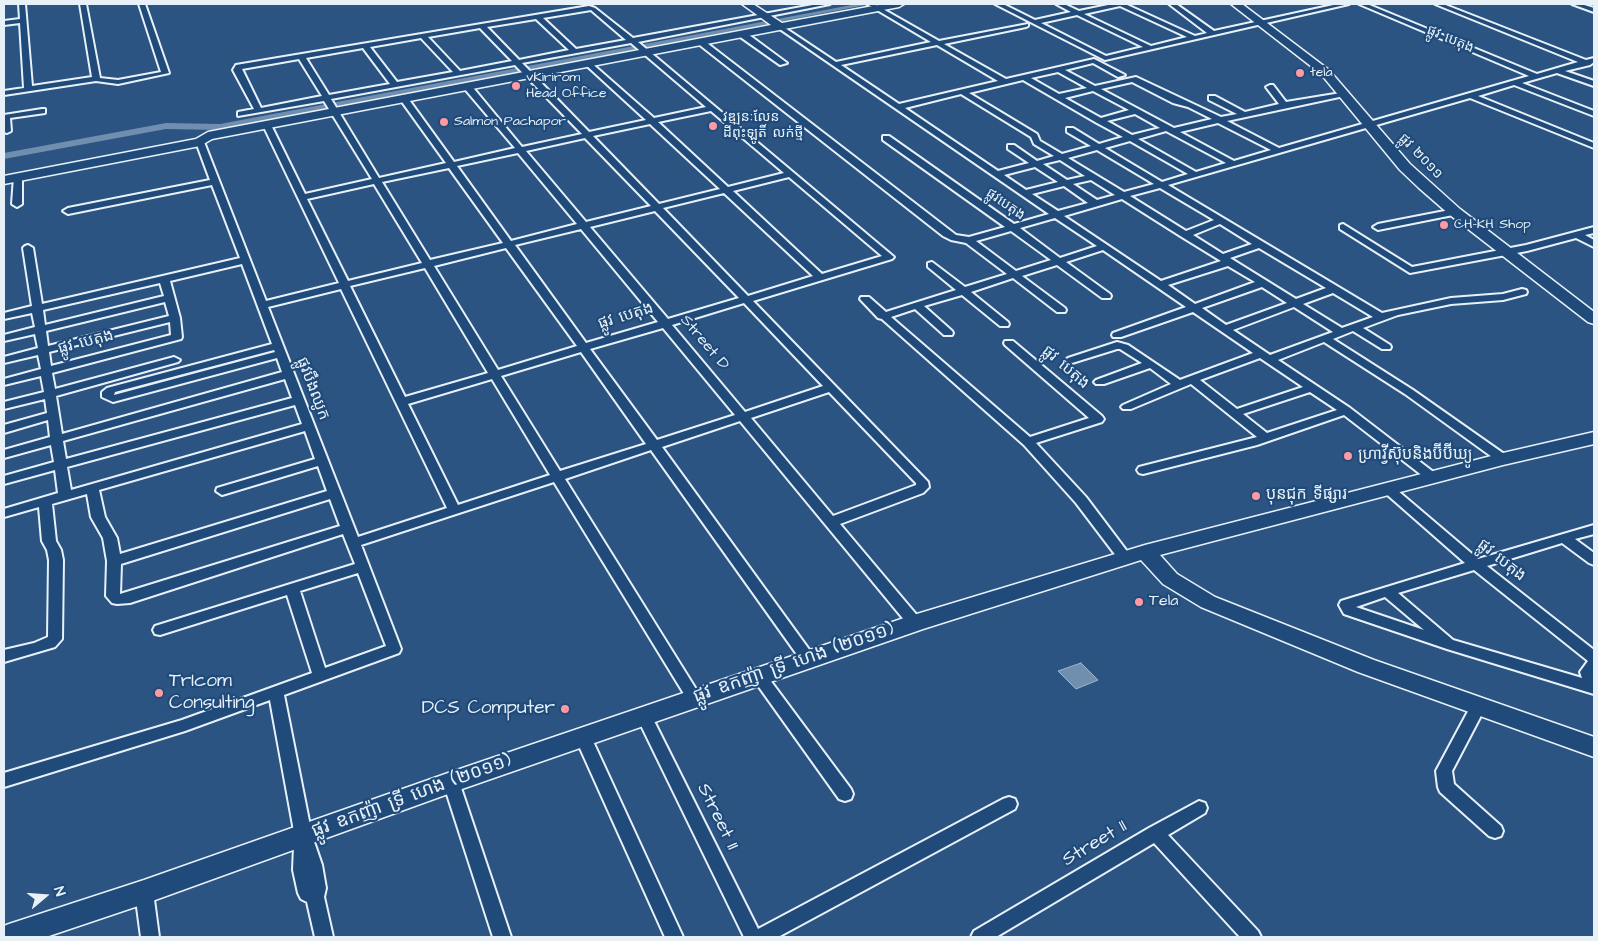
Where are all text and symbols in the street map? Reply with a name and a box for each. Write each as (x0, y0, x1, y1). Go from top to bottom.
street label: ផ្លូវ បេតុង (1424, 23, 1476, 57)
place label: tela (1310, 65, 1333, 81)
marker: tela (1294, 67, 1306, 79)
place label: vKirirom Head Office (526, 70, 607, 102)
marker: vKirirom Head Office (510, 80, 522, 92)
place label: វឌ្ឍនៈលែន ដីពុះឡូតិ៍ លក់ថ្មី (723, 110, 803, 142)
place label: Salmon Pachapor (454, 114, 566, 130)
marker: Salmon Pachapor (438, 116, 450, 128)
marker: វឌ្ឍនៈលែន ដីពុះឡូតិ៍ លក់ថ្មី (707, 120, 719, 132)
street label: ផ្លូវ ២០១១ (1394, 131, 1446, 183)
street label: ផ្លូវបេតុង (982, 185, 1028, 225)
place label: CH-KH Shop (1454, 217, 1531, 233)
marker: CH-KH Shop (1438, 219, 1450, 231)
street label: ផ្លូវ បេតុង (596, 300, 656, 334)
street label: Street D (675, 311, 733, 375)
street label: ផ្លូវ បេតុង (56, 327, 116, 359)
street label: ផ្លូវ បេតុង (1037, 342, 1093, 394)
street label: ផ្លូវបឹងឈូក (291, 355, 333, 423)
place label: ហ្រាវ្វីស៊ុបនិងប៊ីប៊ីឃ្យូ (1358, 446, 1473, 466)
marker: ហ្រាវ្វីស៊ុបនិងប៊ីប៊ីឃ្យូ (1342, 450, 1354, 462)
place label: បុនជុក ទីផ្សារ (1266, 486, 1347, 506)
marker: បុនជុក ទីផ្សារ (1250, 490, 1262, 502)
street label: ផ្លូវ បេតុង (1473, 536, 1529, 586)
place label: Tela (1149, 592, 1178, 612)
marker: Tela (1133, 596, 1145, 608)
street label: ផ្លូវ ឧកញ៉ា ទ្រី ហេង (២០១១) (690, 619, 898, 709)
place label: TrIcom Consulting (169, 671, 255, 715)
marker: TrIcom Consulting (153, 687, 165, 699)
place label: DCS Computer (422, 698, 555, 720)
marker: DCS Computer (559, 703, 571, 715)
street label: ផ្លូវ ឧកញ៉ា ទ្រី ហេង (២០១១) (309, 750, 515, 844)
street label: Street 11 (691, 780, 743, 854)
street label: Street 11 (1059, 816, 1131, 872)
north arrow (20, 871, 70, 921)
text: N (48, 884, 70, 899)

